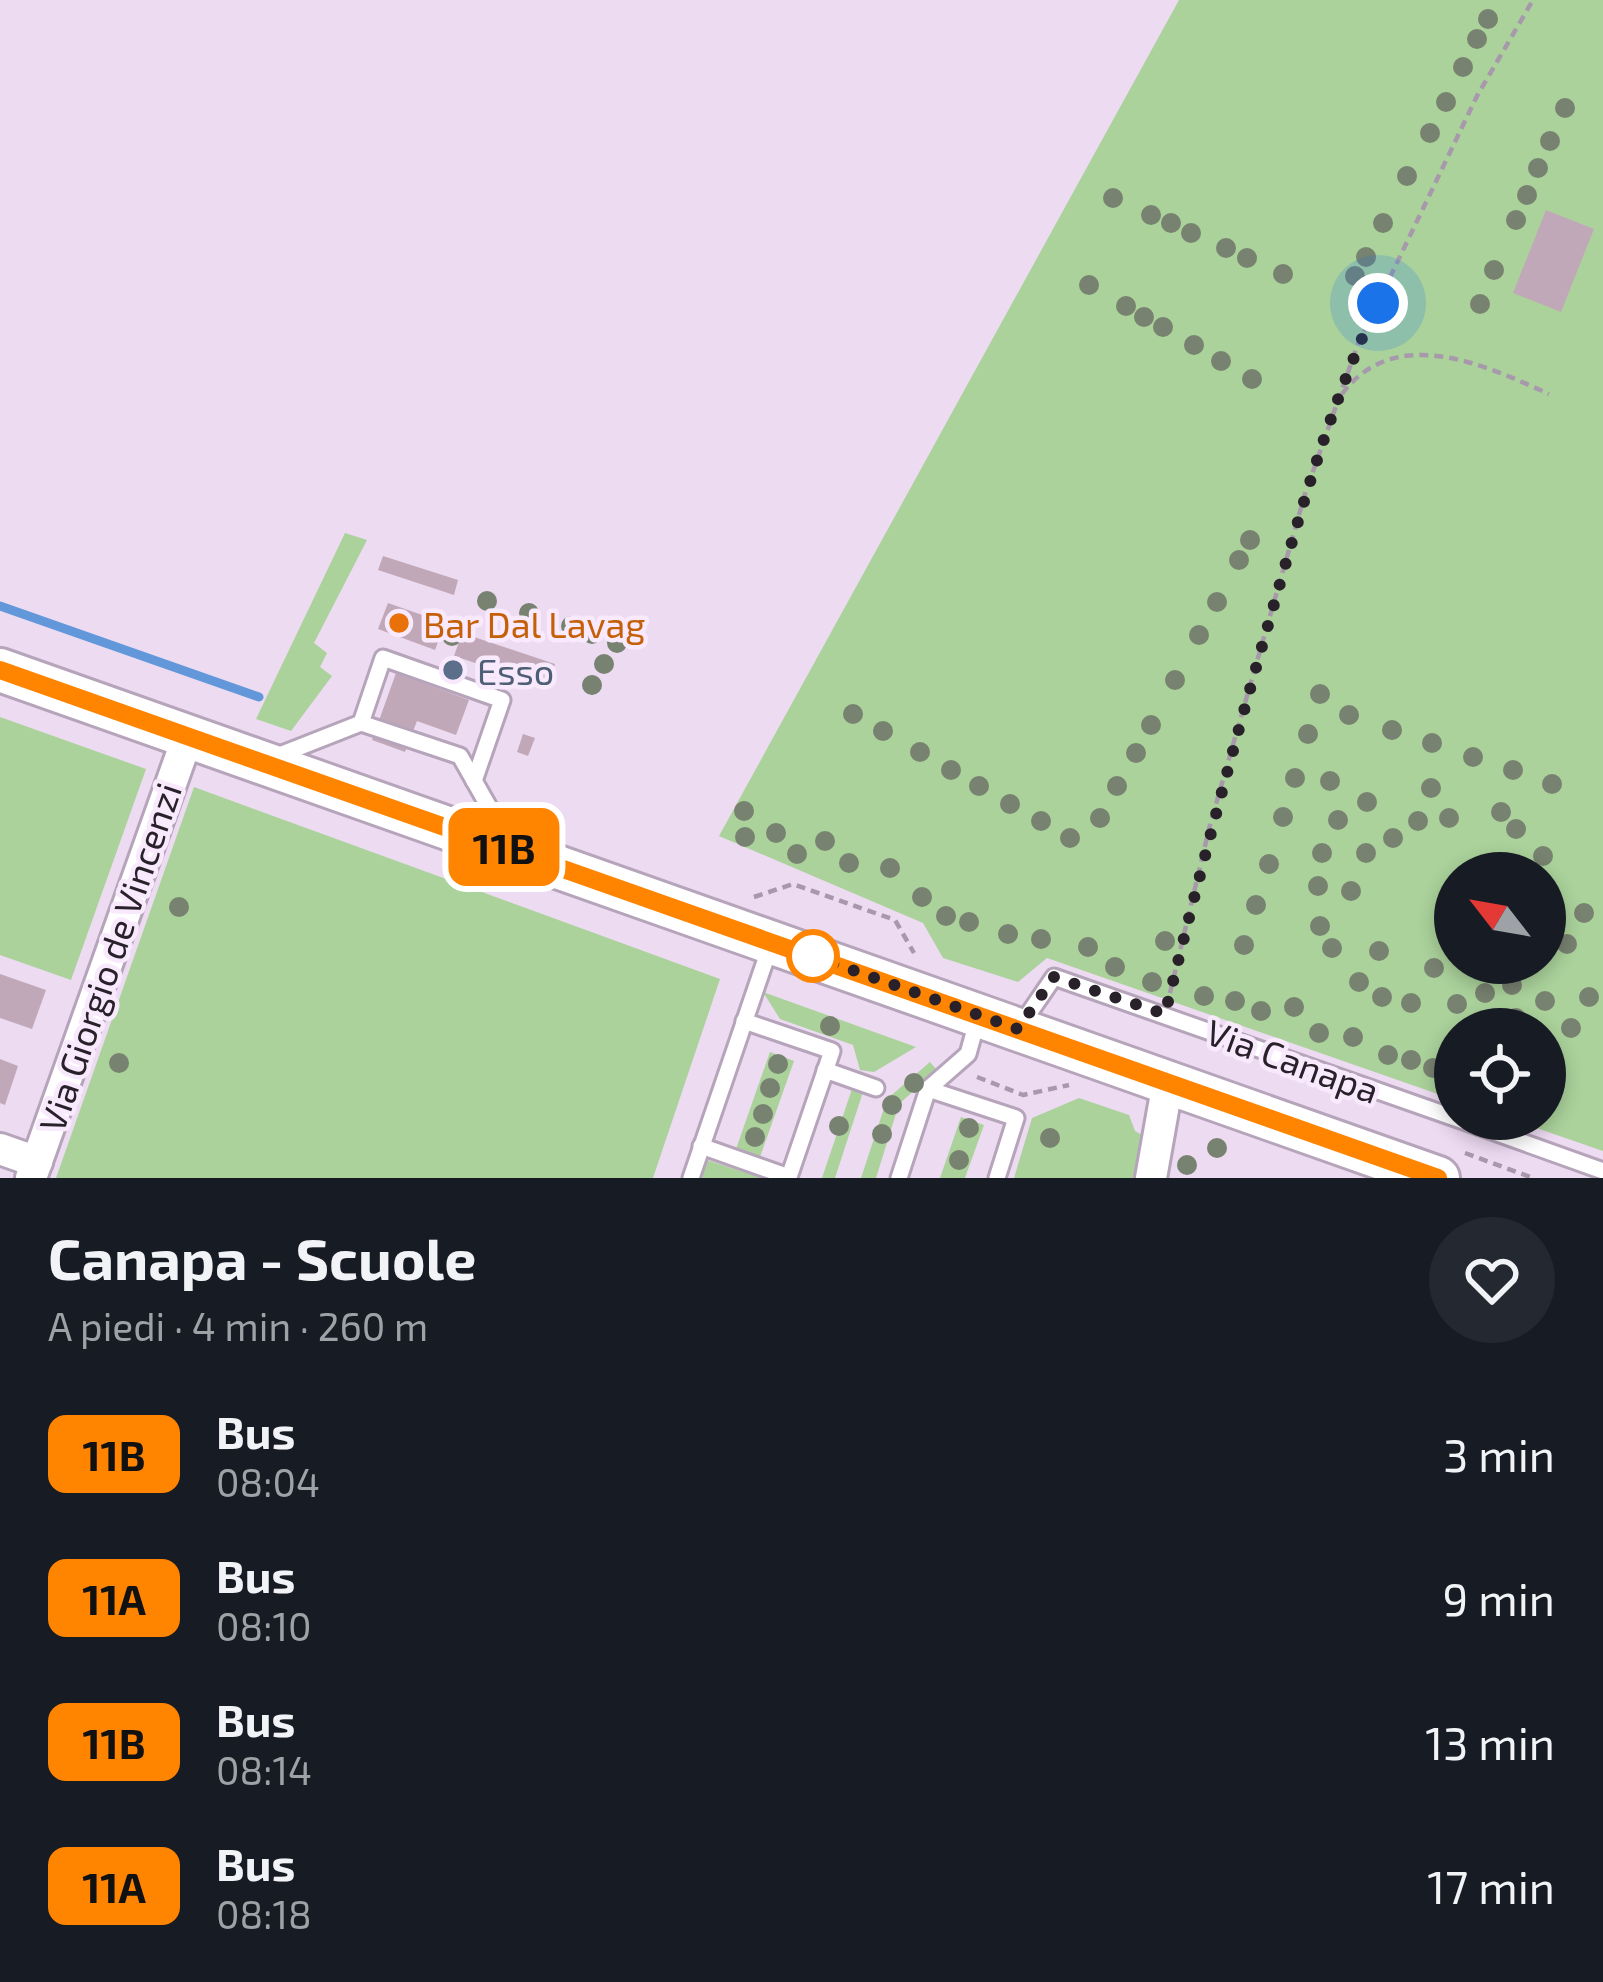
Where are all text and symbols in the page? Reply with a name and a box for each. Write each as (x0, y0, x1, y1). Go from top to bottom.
your location (1348, 273, 1408, 333)
place label: Bar Dal Lavag (423, 602, 645, 645)
marker: Bar Dal Lavag (386, 610, 412, 636)
place label: Esso (477, 649, 554, 692)
marker: Esso (440, 657, 466, 683)
street label: Via Giorgio de Vincenzi (29, 777, 189, 1137)
line badge: 11B (435, 808, 573, 886)
text: 11B (472, 822, 536, 872)
north arrow (1434, 852, 1566, 984)
map controls (1434, 852, 1566, 1140)
unlabelled marker (788, 931, 838, 981)
button: locate (1434, 1008, 1566, 1140)
street label: Via Canapa (1201, 1009, 1385, 1111)
button: heart (1429, 1217, 1555, 1343)
text: Canapa - Scuole (48, 1223, 476, 1291)
text: A piedi · 4 min · 260 m (48, 1302, 428, 1349)
text: Bus (216, 1404, 295, 1458)
text: 3 min (1443, 1427, 1555, 1481)
text: 11B (82, 1429, 146, 1479)
text: 08:04 (216, 1458, 320, 1505)
text: Bus (216, 1548, 295, 1602)
text: 9 min (1442, 1571, 1555, 1625)
text: 11A (82, 1573, 146, 1623)
text: 08:10 (216, 1602, 311, 1649)
text: Bus (216, 1692, 295, 1746)
text: 13 min (1425, 1715, 1555, 1769)
text: 11B (82, 1717, 146, 1767)
text: 08:14 (216, 1746, 312, 1793)
text: Bus (216, 1836, 295, 1890)
text: 17 min (1427, 1859, 1555, 1913)
text: 11A (82, 1861, 146, 1911)
text: 08:18 (216, 1890, 312, 1937)

